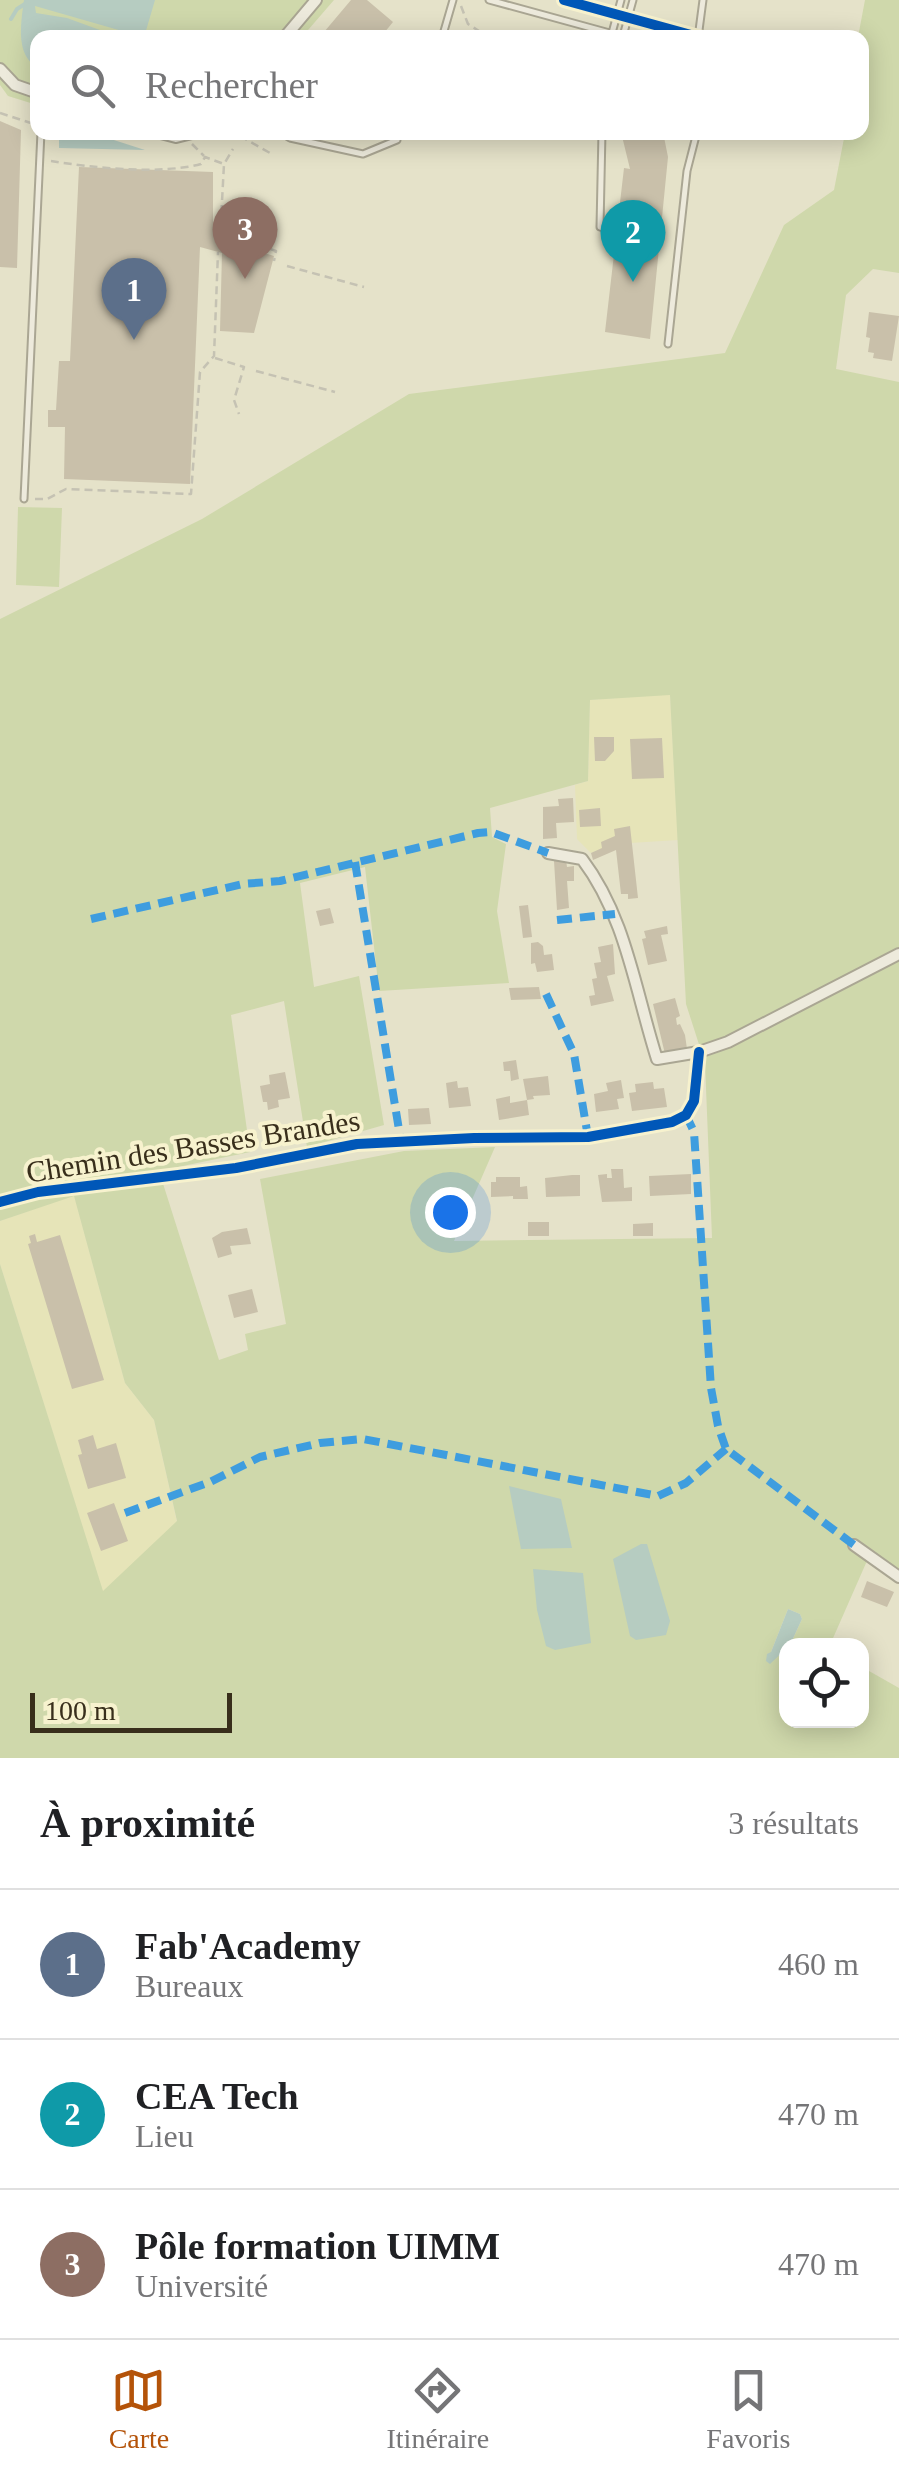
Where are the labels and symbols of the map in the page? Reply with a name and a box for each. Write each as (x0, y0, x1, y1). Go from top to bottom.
pin: 3 (212, 196, 278, 279)
pin: 2 (600, 200, 666, 282)
pin: 1 (102, 258, 166, 340)
street label: Chemin des Basses Brandes (24, 1103, 362, 1189)
your location (425, 1187, 476, 1238)
scale bar (30, 1688, 232, 1732)

